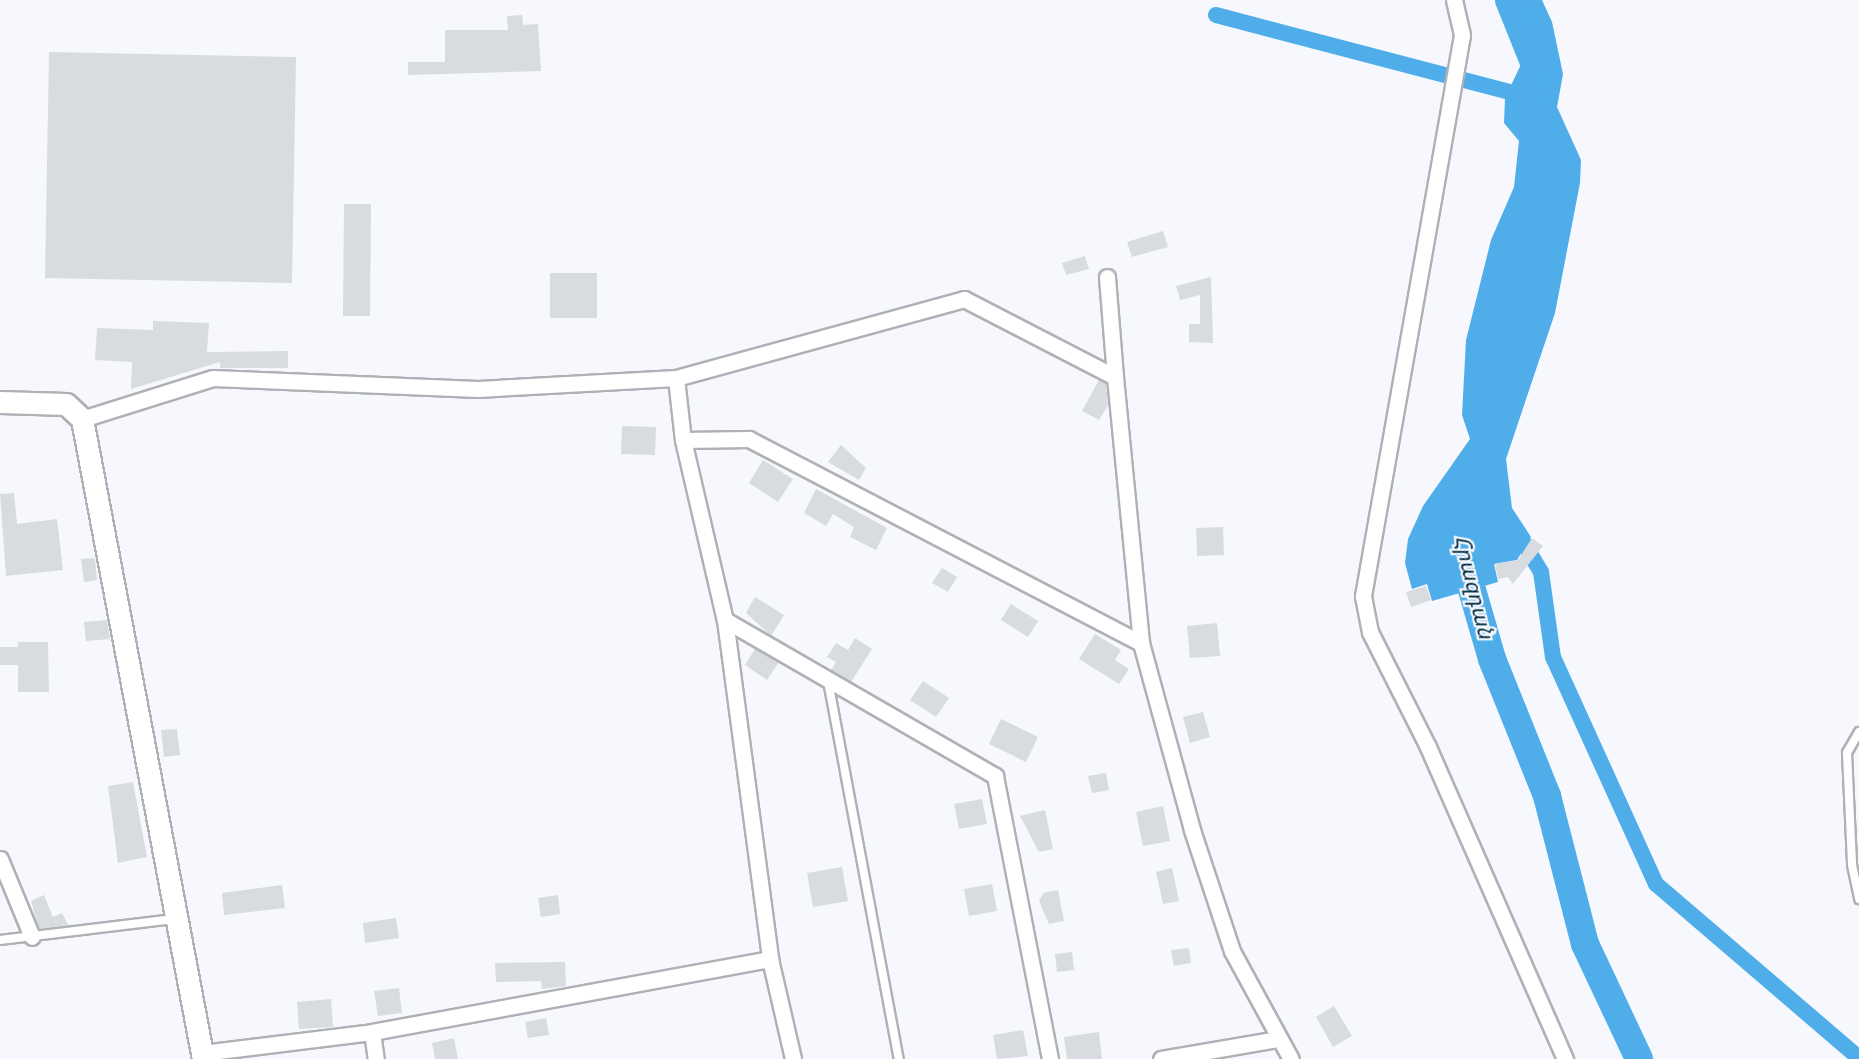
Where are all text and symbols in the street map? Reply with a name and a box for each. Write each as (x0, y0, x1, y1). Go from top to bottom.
water label: Հրազդան (1448, 533, 1500, 641)

